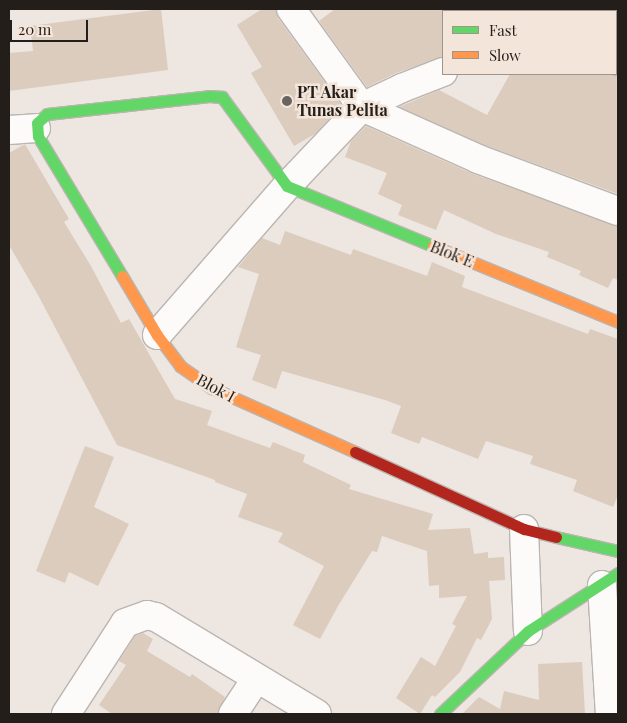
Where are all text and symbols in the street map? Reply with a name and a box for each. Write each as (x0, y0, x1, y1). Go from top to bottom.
scale bar (12, 10, 90, 42)
legend (442, 10, 617, 75)
text: 20 m (18, 19, 51, 39)
text: Fast (489, 20, 517, 40)
text: Slow (489, 45, 521, 65)
place label: PT Akar Tunas Pelita (297, 82, 388, 120)
marker: PT Akar Tunas Pelita (281, 95, 293, 107)
street label: Blok E (427, 237, 477, 271)
street label: Blok I (193, 370, 239, 406)

